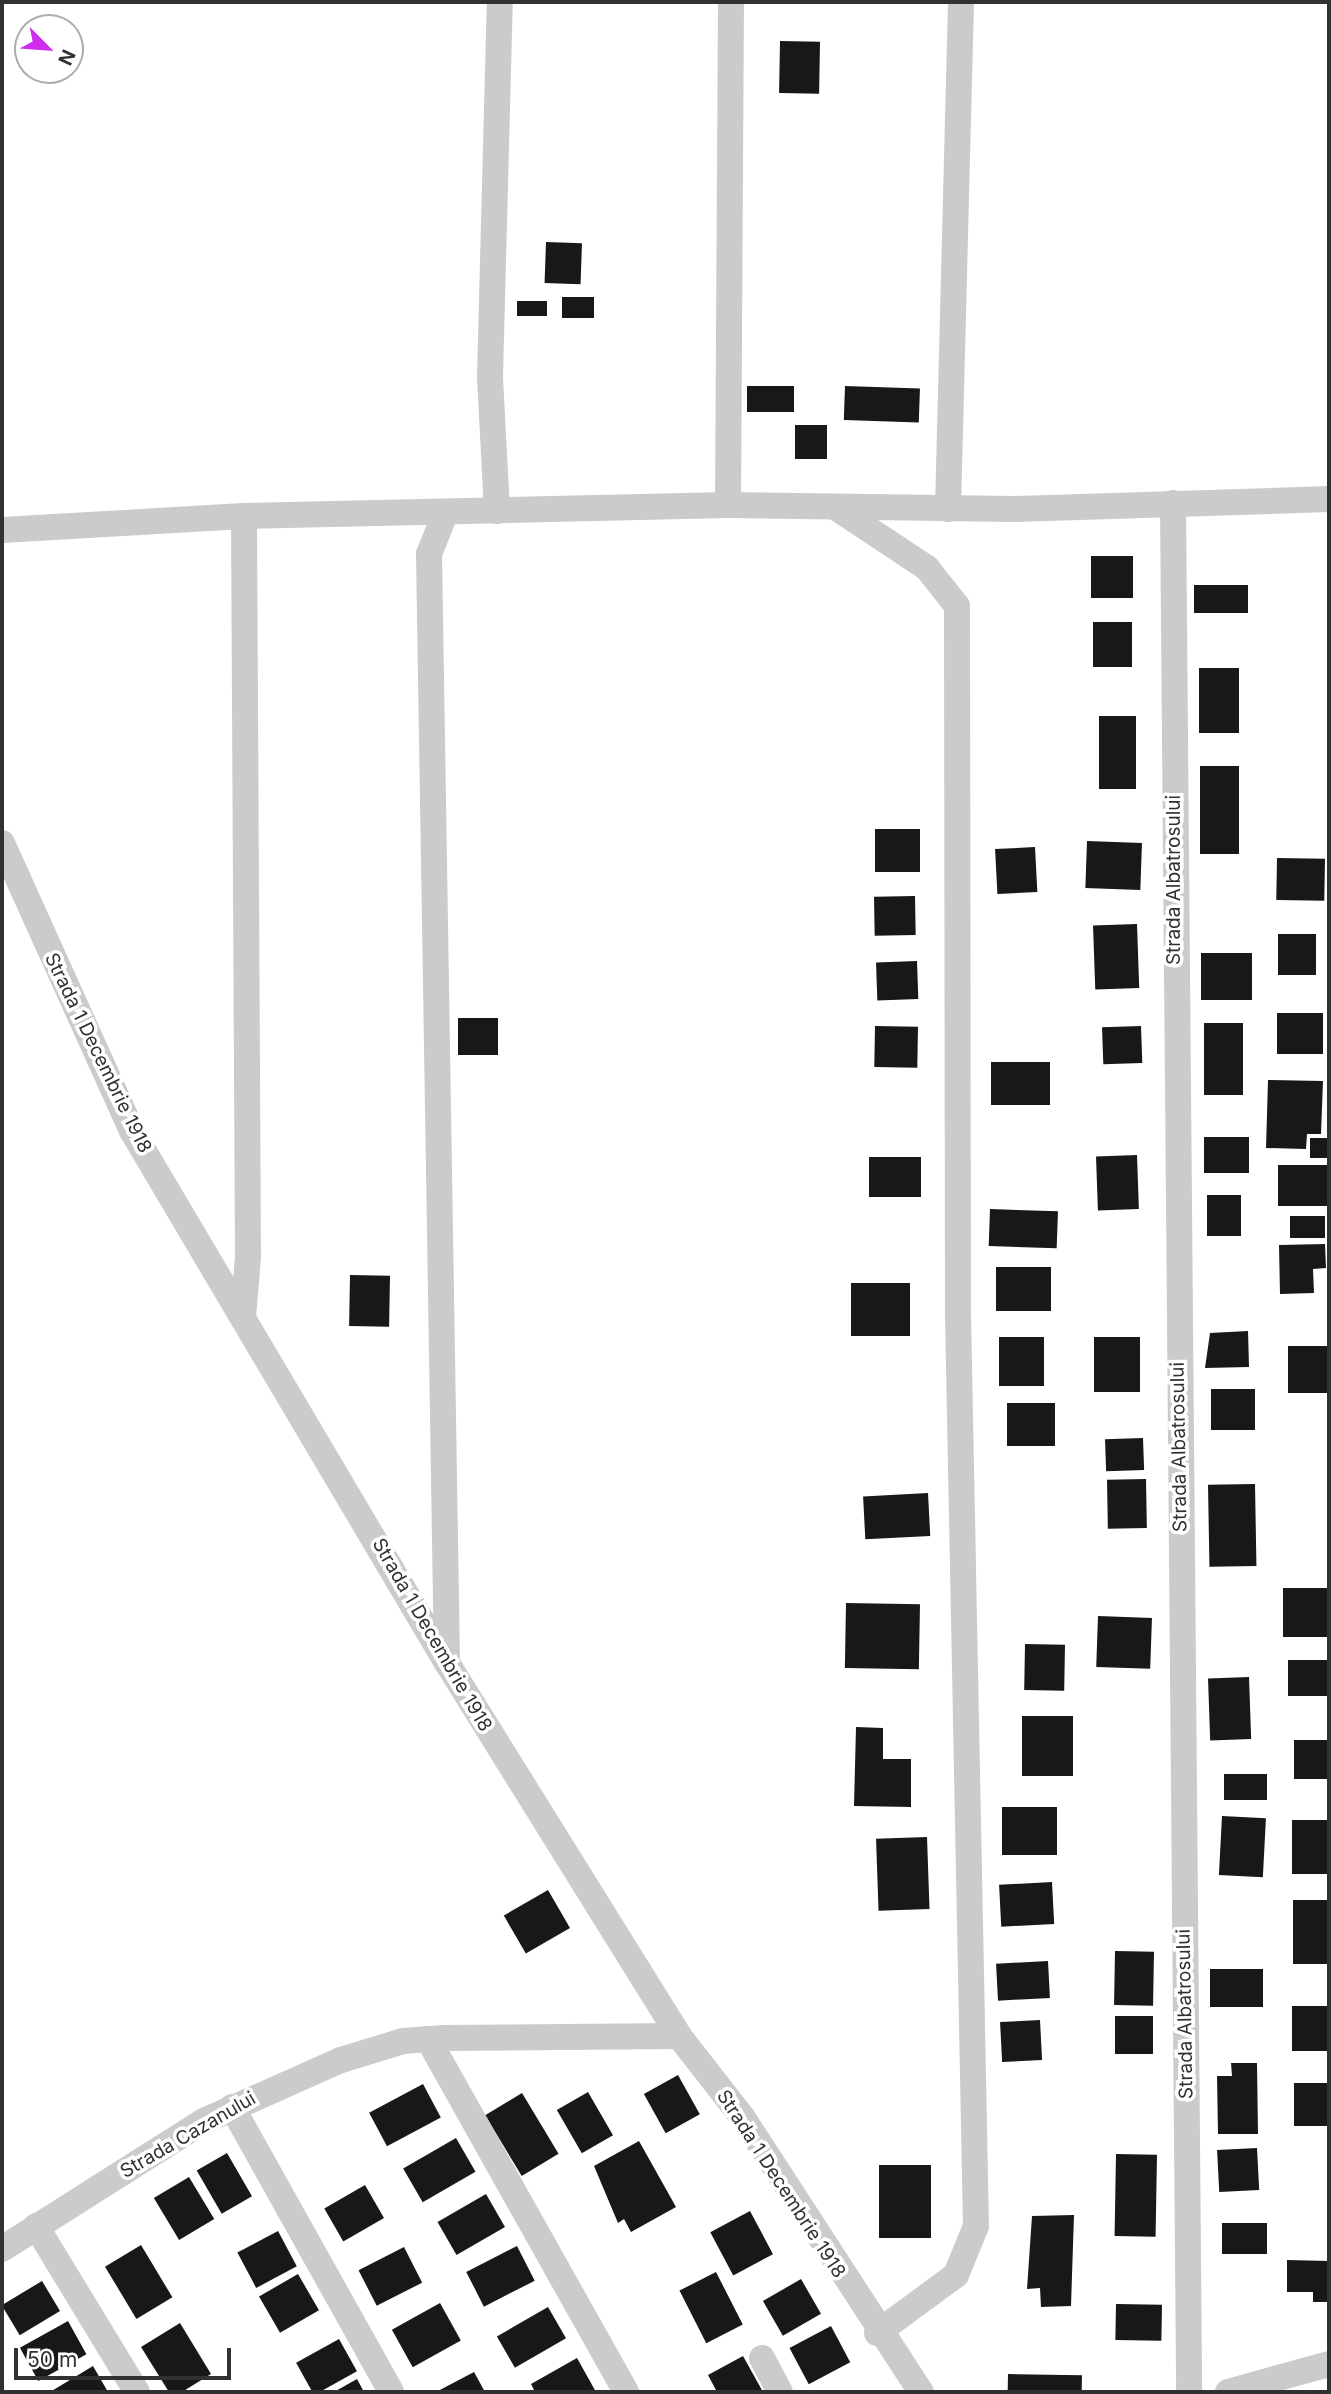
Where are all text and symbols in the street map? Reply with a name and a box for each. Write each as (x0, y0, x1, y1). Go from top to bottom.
north arrow (14, 14, 84, 84)
text: N (53, 46, 80, 69)
street label: Strada Albatrosului (1163, 795, 1185, 965)
street label: Strada 1 Decembrie 1918 (40, 949, 156, 1157)
street label: Strada Albatrosului (1166, 1362, 1192, 1532)
street label: Strada 1 Decembrie 1918 (367, 1534, 497, 1736)
street label: Strada Albatrosului (1172, 1929, 1198, 2099)
street label: Strada 1 Decembrie 1918 (712, 2086, 850, 2282)
street label: Strada Cazanului (116, 2087, 260, 2183)
scale bar (18, 2334, 234, 2378)
text: 50 m (27, 2347, 77, 2372)

